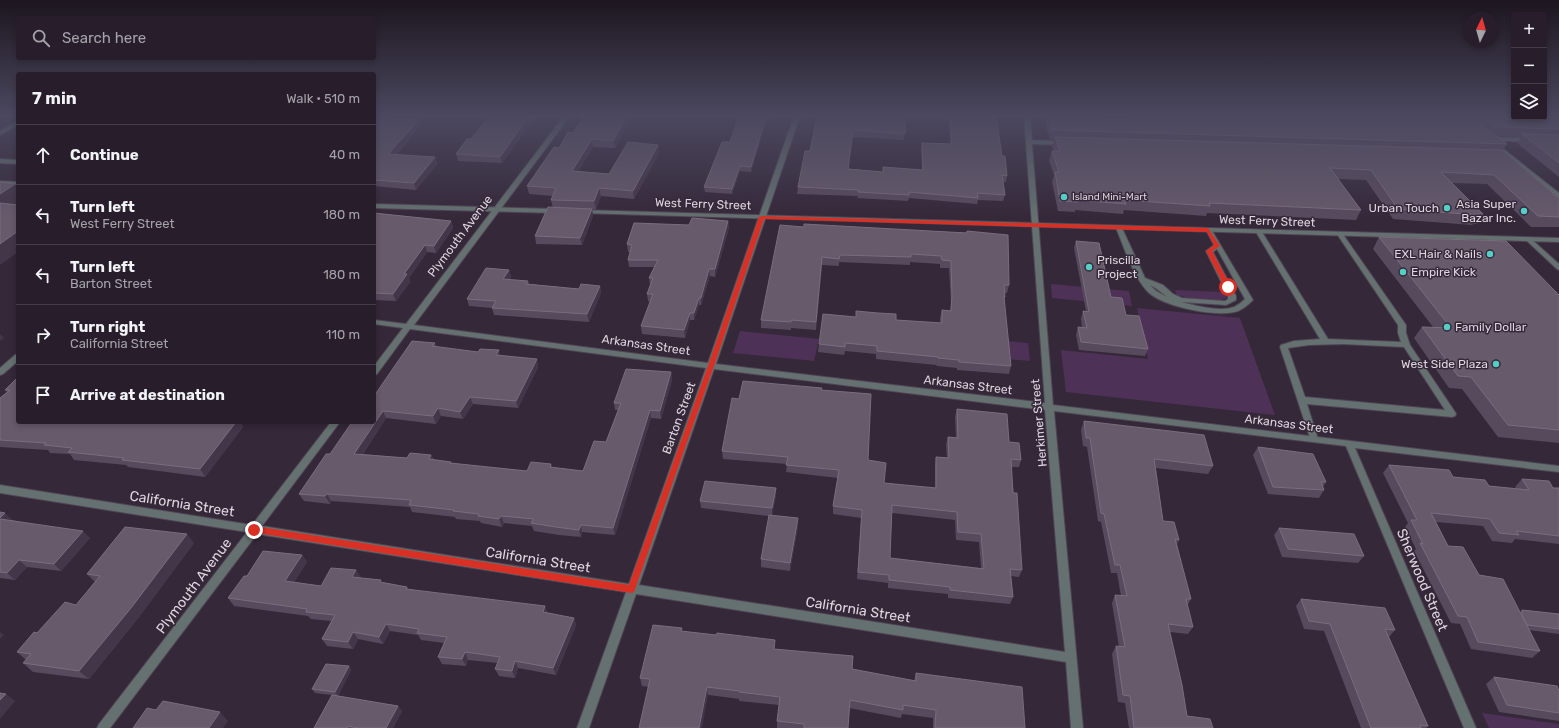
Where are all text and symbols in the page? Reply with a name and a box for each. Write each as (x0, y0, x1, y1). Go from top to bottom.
north arrow (1463, 12, 1499, 48)
map controls (1511, 12, 1547, 120)
button: + (1511, 12, 1547, 48)
search box (16, 16, 376, 60)
icon: search (30, 27, 52, 49)
text: Search here (62, 29, 146, 47)
button: − (1511, 48, 1547, 84)
button: layers (1511, 84, 1547, 120)
text: 7 min (32, 88, 77, 108)
text: Walk · 510 m (286, 91, 360, 106)
icon: ahead (32, 144, 54, 166)
text: Continue (70, 146, 139, 164)
text: 40 m (329, 147, 360, 162)
place label: Island Mini-Mart (1072, 191, 1147, 203)
street label: Plymouth Avenue (425, 192, 495, 280)
marker: Island Mini-Mart (1059, 192, 1069, 202)
street label: West Ferry Street (655, 195, 752, 213)
place label: Asia Super Bazar Inc. (1456, 197, 1516, 225)
text: Turn left (70, 198, 135, 216)
place label: Urban Touch (1369, 201, 1439, 215)
marker: Urban Touch (1442, 203, 1452, 213)
icon: left (32, 204, 54, 226)
marker: Asia Super Bazar Inc. (1519, 206, 1529, 216)
text: 180 m (323, 207, 360, 222)
street label: West Ferry Street (1219, 212, 1316, 230)
text: West Ferry Street (70, 216, 175, 231)
place label: EXL Hair & Nails (1394, 247, 1482, 261)
marker: EXL Hair & Nails (1485, 249, 1495, 259)
place label: Priscilla Project (1097, 253, 1140, 281)
text: Turn left (70, 258, 135, 276)
marker: Priscilla Project (1084, 262, 1094, 272)
icon: left (32, 264, 54, 286)
place label: Empire Kick (1411, 265, 1477, 279)
text: 180 m (323, 267, 360, 282)
marker: Empire Kick (1398, 267, 1408, 277)
text: Barton Street (70, 276, 152, 291)
route start (1219, 278, 1237, 296)
text: Turn right (70, 318, 145, 336)
place label: Family Dollar (1455, 320, 1527, 334)
marker: Family Dollar (1442, 322, 1452, 332)
icon: right (32, 324, 54, 346)
text: 110 m (326, 327, 360, 342)
street label: Arkansas Street (601, 332, 691, 358)
text: California Street (70, 336, 168, 351)
place label: West Side Plaza (1401, 357, 1488, 371)
marker: West Side Plaza (1491, 359, 1501, 369)
street label: Arkansas Street (923, 373, 1013, 397)
street label: Herkimer Street (1028, 378, 1050, 468)
street label: Barton Street (659, 380, 699, 456)
icon: arrive (32, 384, 54, 406)
text: Arrive at destination (70, 386, 225, 404)
street label: Arkansas Street (1244, 412, 1334, 436)
street label: California Street (128, 487, 236, 521)
route end (245, 521, 263, 539)
street label: Sherwood Street (1393, 526, 1451, 634)
street label: Plymouth Avenue (153, 535, 236, 637)
street label: California Street (484, 543, 592, 577)
street label: California Street (804, 593, 912, 627)

